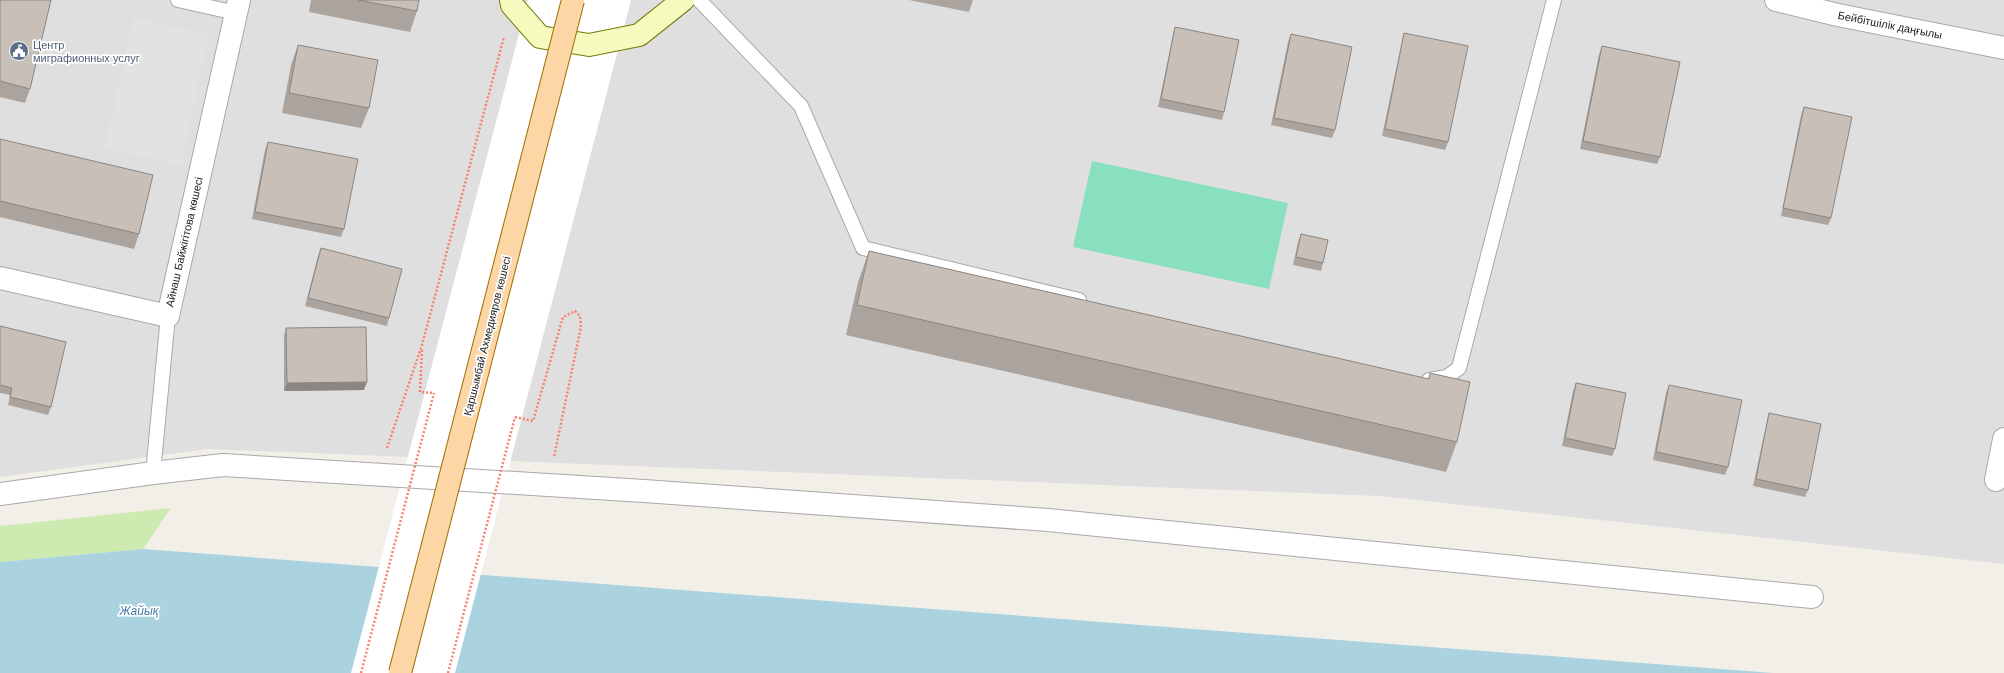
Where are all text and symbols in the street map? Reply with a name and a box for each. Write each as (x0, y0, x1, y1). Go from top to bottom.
street label: Бейбітшілік даңғылы (1837, 9, 1943, 41)
place label: Центр миграфионных услуг (33, 39, 140, 64)
public building icon: Центр миграфионных услуг (8, 40, 30, 62)
street label: Айнаш Байжігітова көшесі (163, 176, 205, 308)
street label: Қаршымбай Ахмедияров көшесі (461, 255, 513, 417)
water label: Жайық (119, 604, 160, 618)

